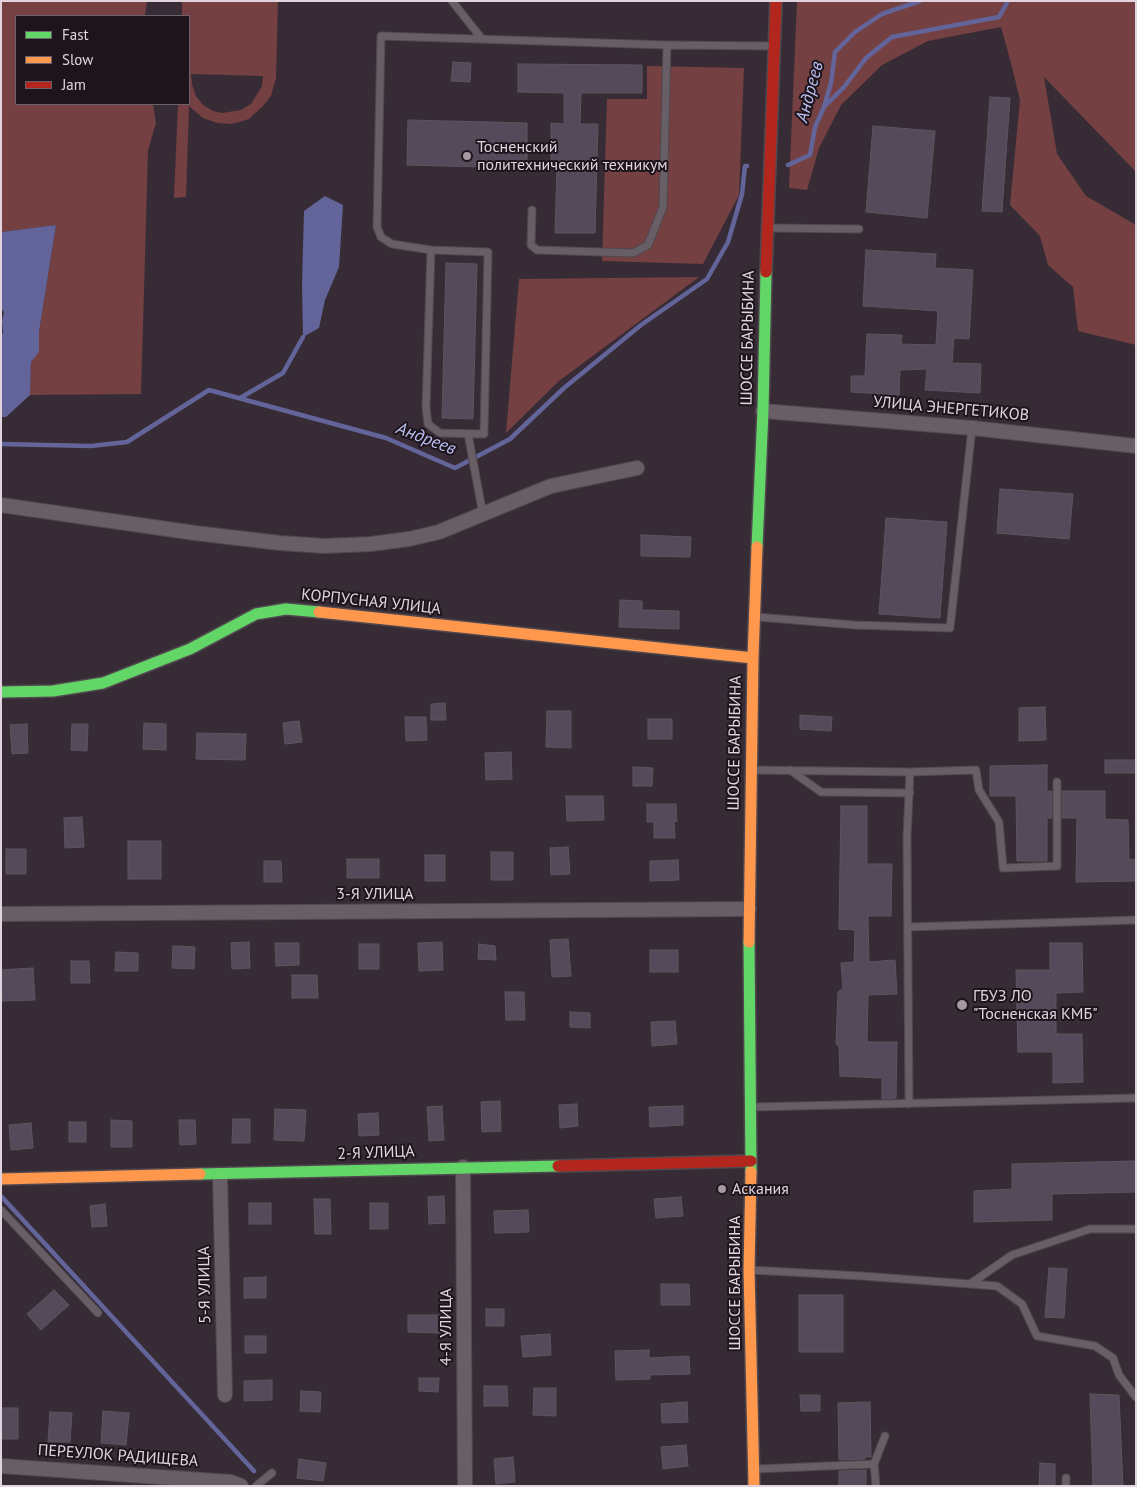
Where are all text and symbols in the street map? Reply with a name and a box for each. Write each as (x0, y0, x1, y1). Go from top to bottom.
legend (15, 15, 190, 105)
text: Fast (62, 25, 89, 44)
text: Slow (62, 50, 93, 69)
water label: Андреев (792, 59, 828, 125)
text: Jam (62, 75, 86, 94)
place label: Тосненский политехнический техникум (477, 137, 668, 175)
marker: Тосненский политехнический техникум (461, 150, 473, 162)
street label: ШОССЕ БАРЫБИНА (737, 270, 759, 406)
street label: УЛИЦА ЭНЕРГЕТИКОВ (872, 393, 1030, 425)
water label: Андреев (393, 418, 459, 460)
street label: КОРПУСНАЯ УЛИЦА (300, 585, 442, 619)
street label: ШОССЕ БАРЫБИНА (724, 675, 746, 811)
street label: 3-Я УЛИЦА (336, 884, 414, 904)
place label: ГБУЗ ЛО "Тосненская КМБ" (973, 986, 1098, 1024)
marker: ГБУЗ ЛО "Тосненская КМБ" (955, 998, 969, 1012)
street label: 2-Я УЛИЦА (337, 1142, 415, 1164)
place label: Аскания (732, 1179, 789, 1199)
marker: Аскания (716, 1183, 728, 1195)
street label: ШОССЕ БАРЫБИНА (725, 1216, 745, 1350)
street label: 5-Я УЛИЦА (195, 1246, 215, 1324)
street label: 4-Я УЛИЦА (436, 1288, 456, 1366)
street label: ПЕРЕУЛОК РАДИЩЕВА (37, 1441, 199, 1471)

